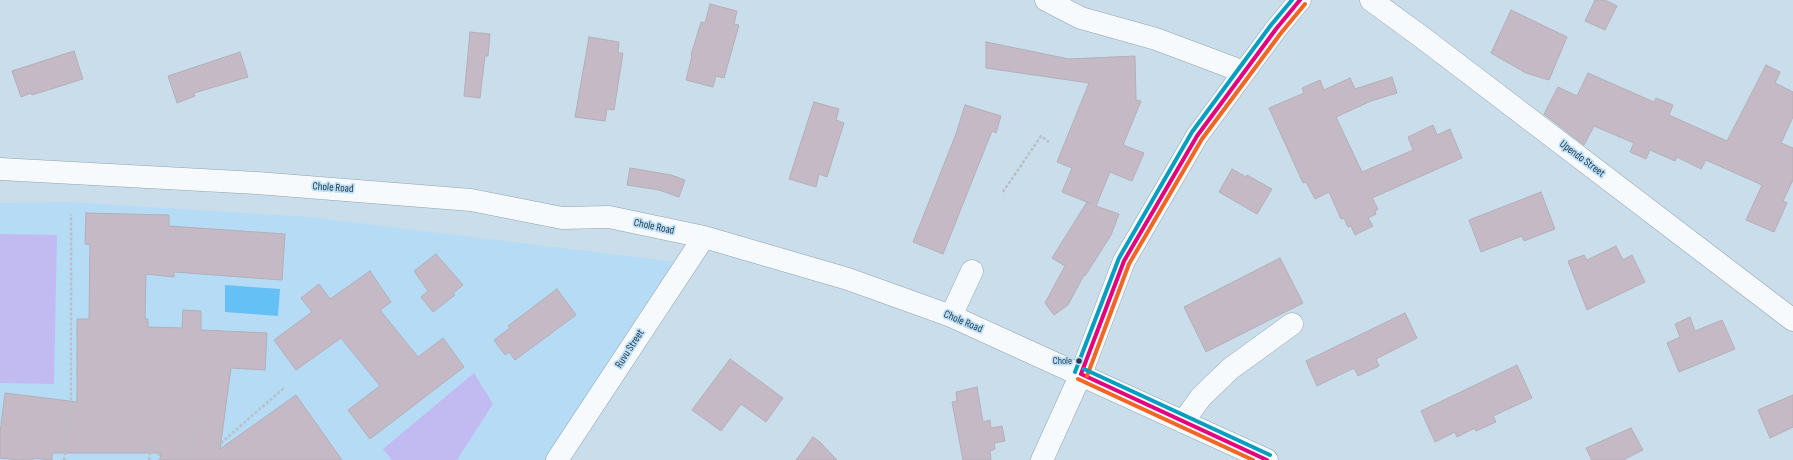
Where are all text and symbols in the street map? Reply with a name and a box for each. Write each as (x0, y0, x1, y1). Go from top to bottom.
street label: Upendo Street (1557, 138, 1607, 180)
street label: Chole Road (312, 180, 354, 196)
street label: Chole Road (633, 216, 675, 238)
street label: Chole Road (941, 308, 985, 336)
street label: Ruvu Street (613, 327, 647, 371)
place label: Chole (1053, 355, 1072, 367)
marker: Chole (1074, 356, 1084, 366)

